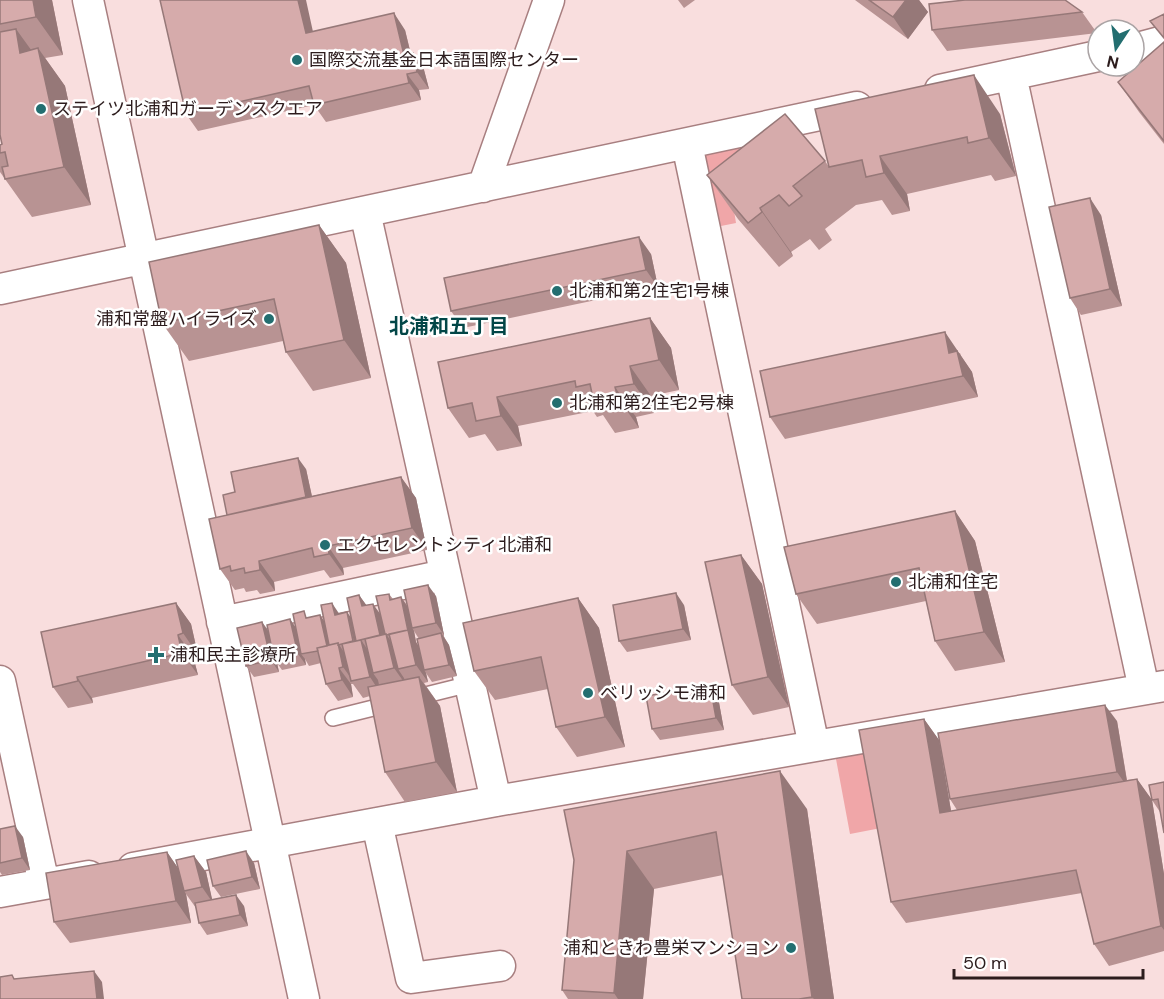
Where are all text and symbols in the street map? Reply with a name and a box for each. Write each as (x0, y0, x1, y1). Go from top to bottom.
north arrow (1086, 18, 1146, 78)
place label: 国際交流基金日本語国際センター (309, 48, 579, 72)
text: N (1105, 51, 1121, 74)
marker: 国際交流基金日本語国際センター (290, 53, 304, 67)
place label: ステイツ北浦和ガーデンスクエア (53, 97, 323, 121)
marker: ステイツ北浦和ガーデンスクエア (34, 102, 48, 116)
place label: 北浦和第2住宅1号棟 (569, 279, 729, 303)
marker: 北浦和第2住宅1号棟 (550, 284, 564, 298)
place label: 浦和常盤ハイライズ (96, 307, 257, 331)
marker: 浦和常盤ハイライズ (262, 312, 276, 326)
district label: 北浦和五丁目 (389, 313, 509, 339)
place label: 北浦和第2住宅2号棟 (569, 391, 734, 415)
marker: 北浦和第2住宅2号棟 (550, 396, 564, 410)
place label: エクセレントシティ北浦和 (337, 533, 552, 557)
marker: エクセレントシティ北浦和 (318, 538, 332, 552)
place label: 北浦和住宅 (908, 570, 998, 594)
marker: 北浦和住宅 (889, 575, 903, 589)
place label: 浦和民主診療所 (170, 643, 296, 667)
marker: 浦和民主診療所 (147, 646, 165, 664)
place label: ベリッシモ浦和 (600, 681, 726, 705)
marker: ベリッシモ浦和 (581, 686, 595, 700)
place label: 浦和ときわ豊栄マンション (563, 936, 779, 960)
marker: 浦和ときわ豊栄マンション (784, 941, 798, 955)
scale bar (954, 942, 1143, 980)
text: 50 m (963, 951, 1007, 975)

